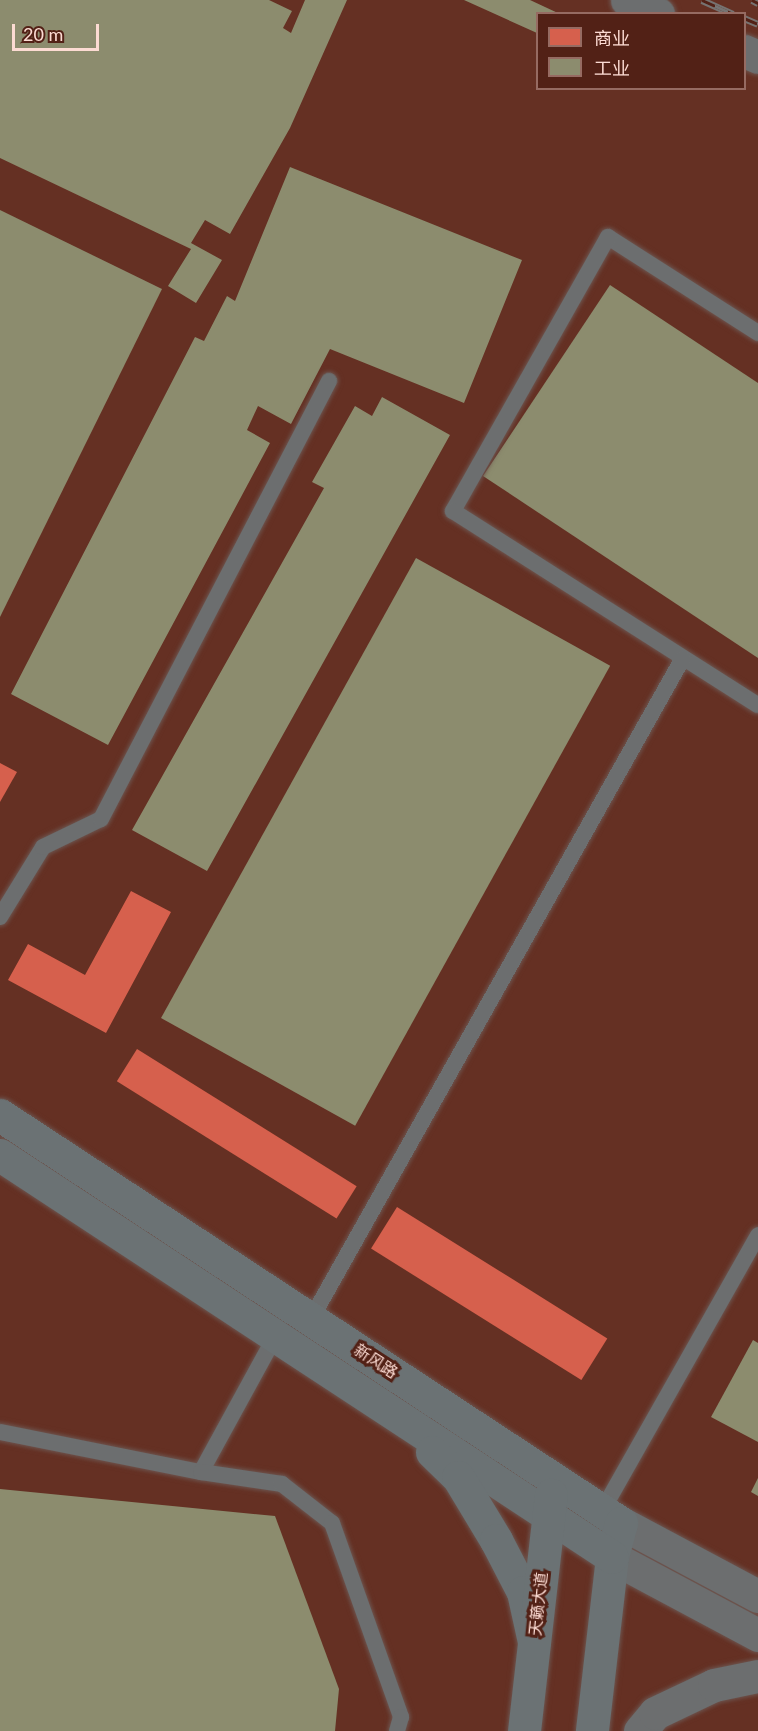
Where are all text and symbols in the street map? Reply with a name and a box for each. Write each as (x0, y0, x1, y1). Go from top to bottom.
scale bar (15, 12, 102, 50)
legend (536, 12, 746, 90)
text: 20 m (23, 23, 63, 45)
text: 商业 (594, 27, 630, 49)
text: 工业 (594, 57, 630, 79)
street label: 新风路 (351, 1340, 401, 1382)
street label: 天籁大道 (525, 1571, 551, 1637)

